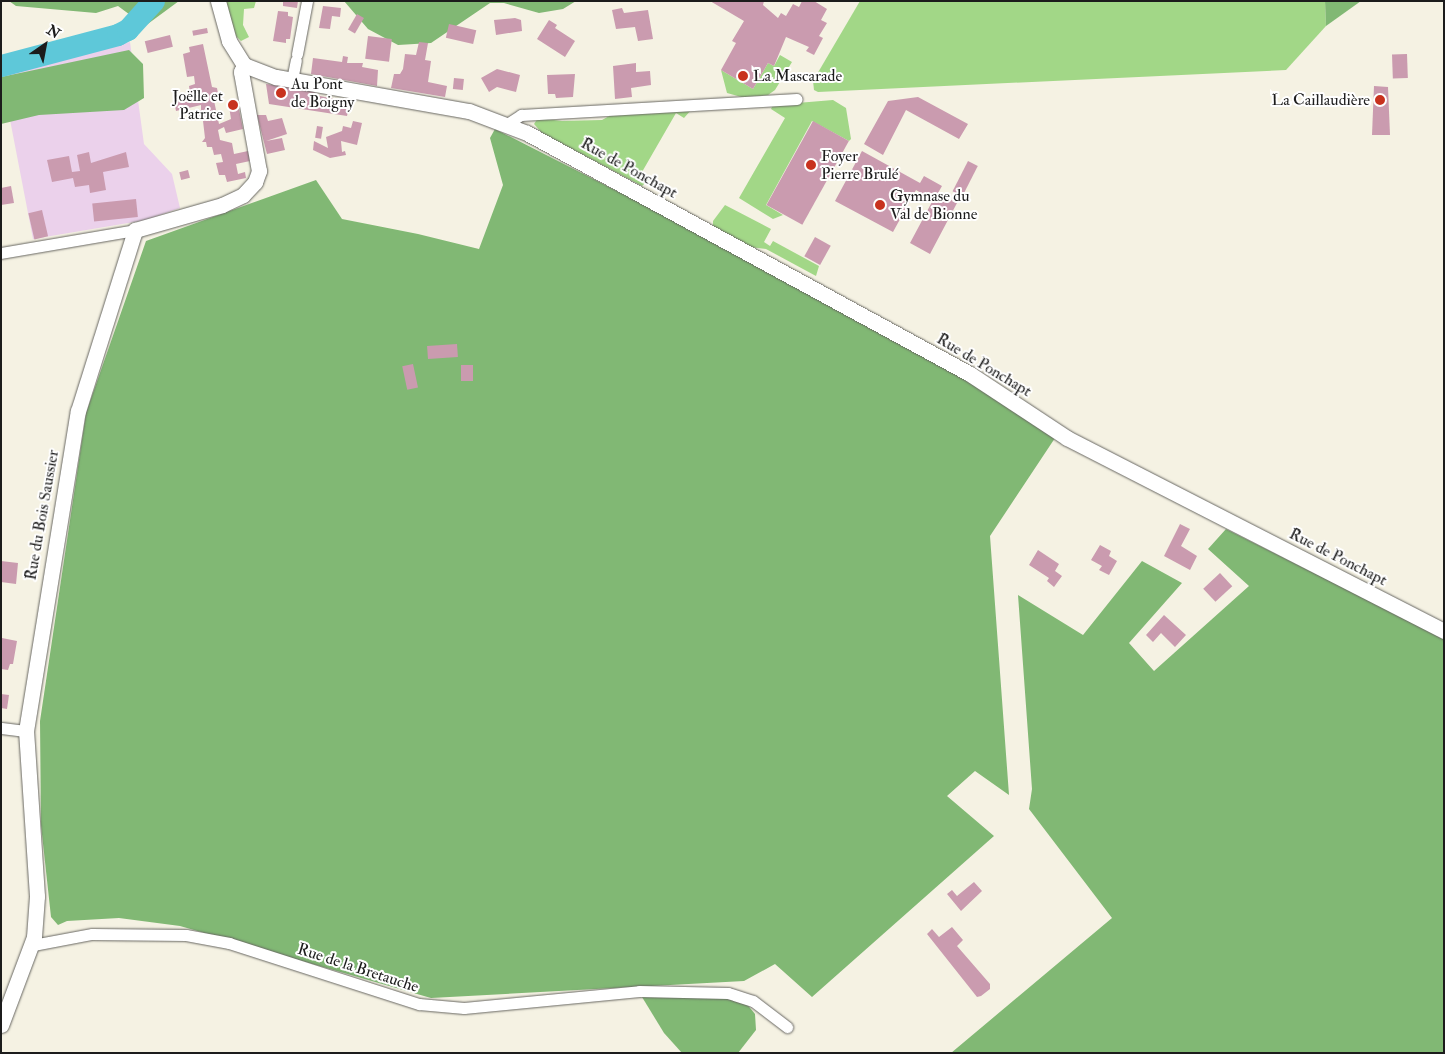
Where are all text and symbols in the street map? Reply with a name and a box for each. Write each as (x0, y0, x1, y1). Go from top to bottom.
north arrow (20, 20, 70, 70)
text: N (44, 21, 63, 43)
place label: La Mascarade (753, 66, 842, 86)
marker: La Mascarade (737, 70, 749, 82)
place label: Au Pont de Boigny (291, 74, 354, 112)
place label: Joëlle et Patrice (172, 86, 223, 124)
marker: Au Pont de Boigny (275, 87, 287, 99)
place label: La Caillaudière (1272, 90, 1370, 110)
marker: La Caillaudière (1374, 94, 1386, 106)
marker: Joëlle et Patrice (227, 99, 239, 111)
street label: Rue de Ponchapt (578, 134, 680, 202)
place label: Foyer Pierre Brulé (821, 146, 898, 184)
marker: Foyer Pierre Brulé (805, 159, 817, 171)
place label: Gymnase du Val de Bionne (890, 186, 977, 224)
marker: Gymnase du Val de Bionne (874, 199, 886, 211)
street label: Rue de Ponchapt (933, 329, 1035, 401)
street label: Rue du Bois Saussier (21, 448, 63, 582)
street label: Rue de Ponchapt (1286, 524, 1390, 590)
street label: Rue de la Bretauche (295, 939, 421, 997)

